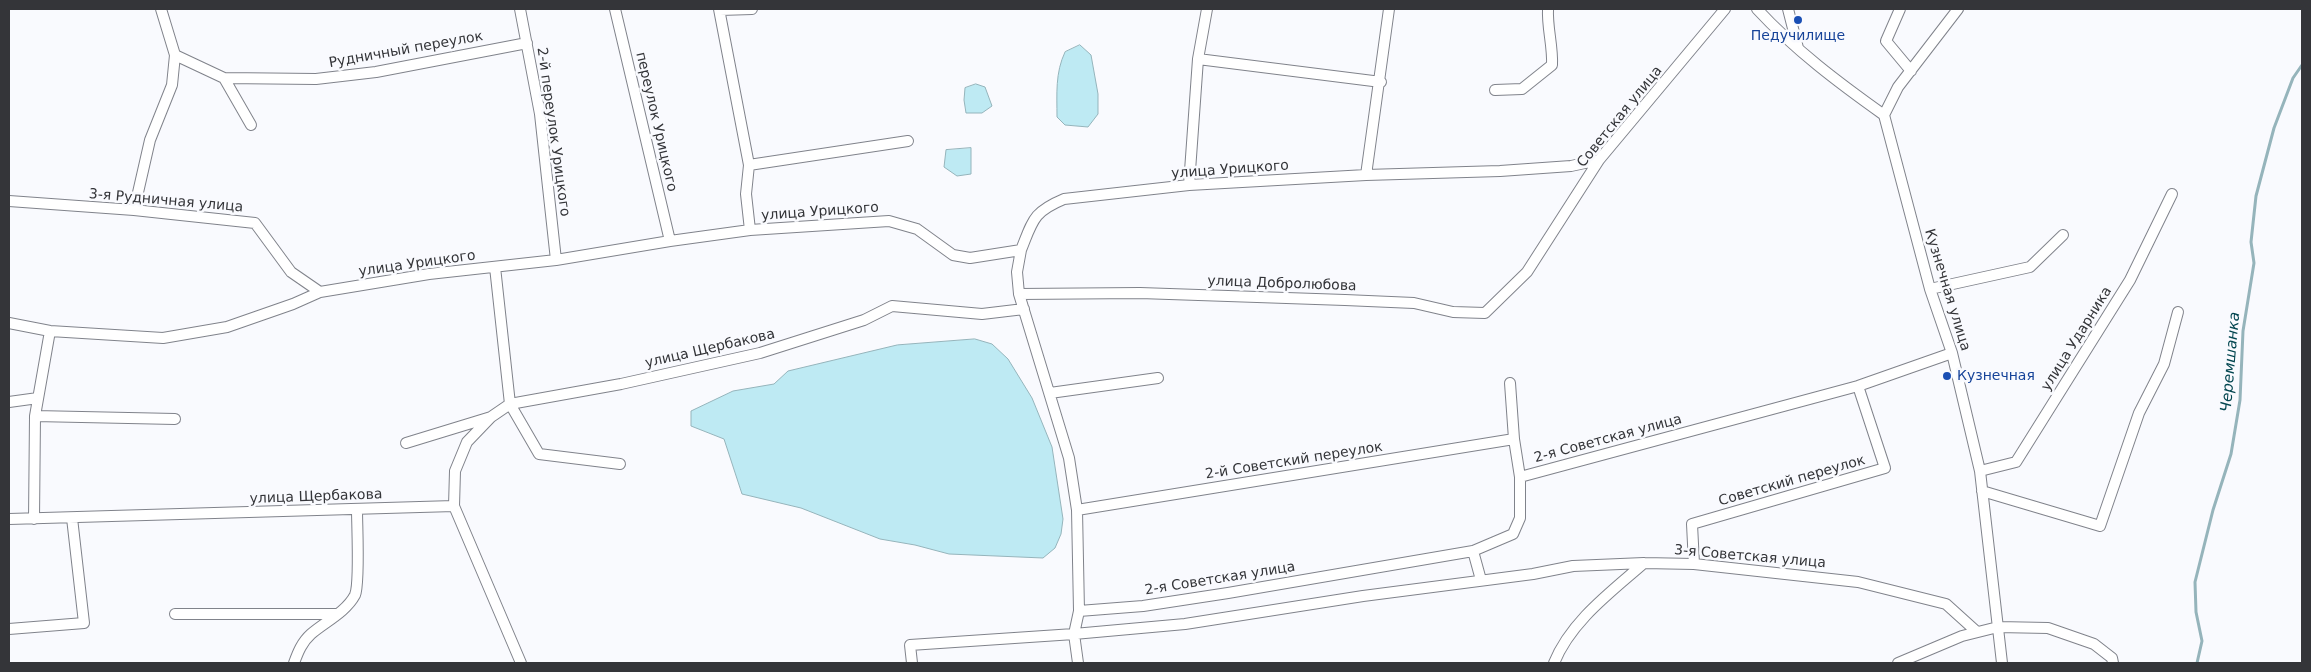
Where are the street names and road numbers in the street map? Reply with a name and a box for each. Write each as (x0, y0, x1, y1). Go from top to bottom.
street label: Рудничный переулок (328, 28, 484, 72)
street label: 2-й переулок Урицкого (533, 46, 573, 218)
street label: переулок Урицкого (632, 50, 680, 194)
street label: Советская улица (1574, 63, 1666, 171)
street label: улица Урицкого (1171, 158, 1289, 182)
street label: 3-я Рудничная улица (88, 186, 244, 216)
street label: улица Урицкого (761, 200, 879, 224)
street label: Кузнечная улица (1920, 227, 1974, 353)
street label: улица Урицкого (357, 247, 477, 281)
street label: улица Добролюбова (1207, 273, 1357, 295)
street label: улица Ударника (2038, 284, 2116, 394)
street label: улица Щербакова (643, 326, 777, 372)
street label: 2-я Советская улица (1532, 411, 1684, 467)
street label: 2-й Советский переулок (1204, 439, 1384, 483)
street label: Советский переулок (1717, 452, 1867, 510)
street label: улица Щербакова (249, 486, 383, 508)
street label: 3-я Советская улица (1673, 542, 1827, 572)
street label: 2-я Советская улица (1144, 559, 1296, 599)

